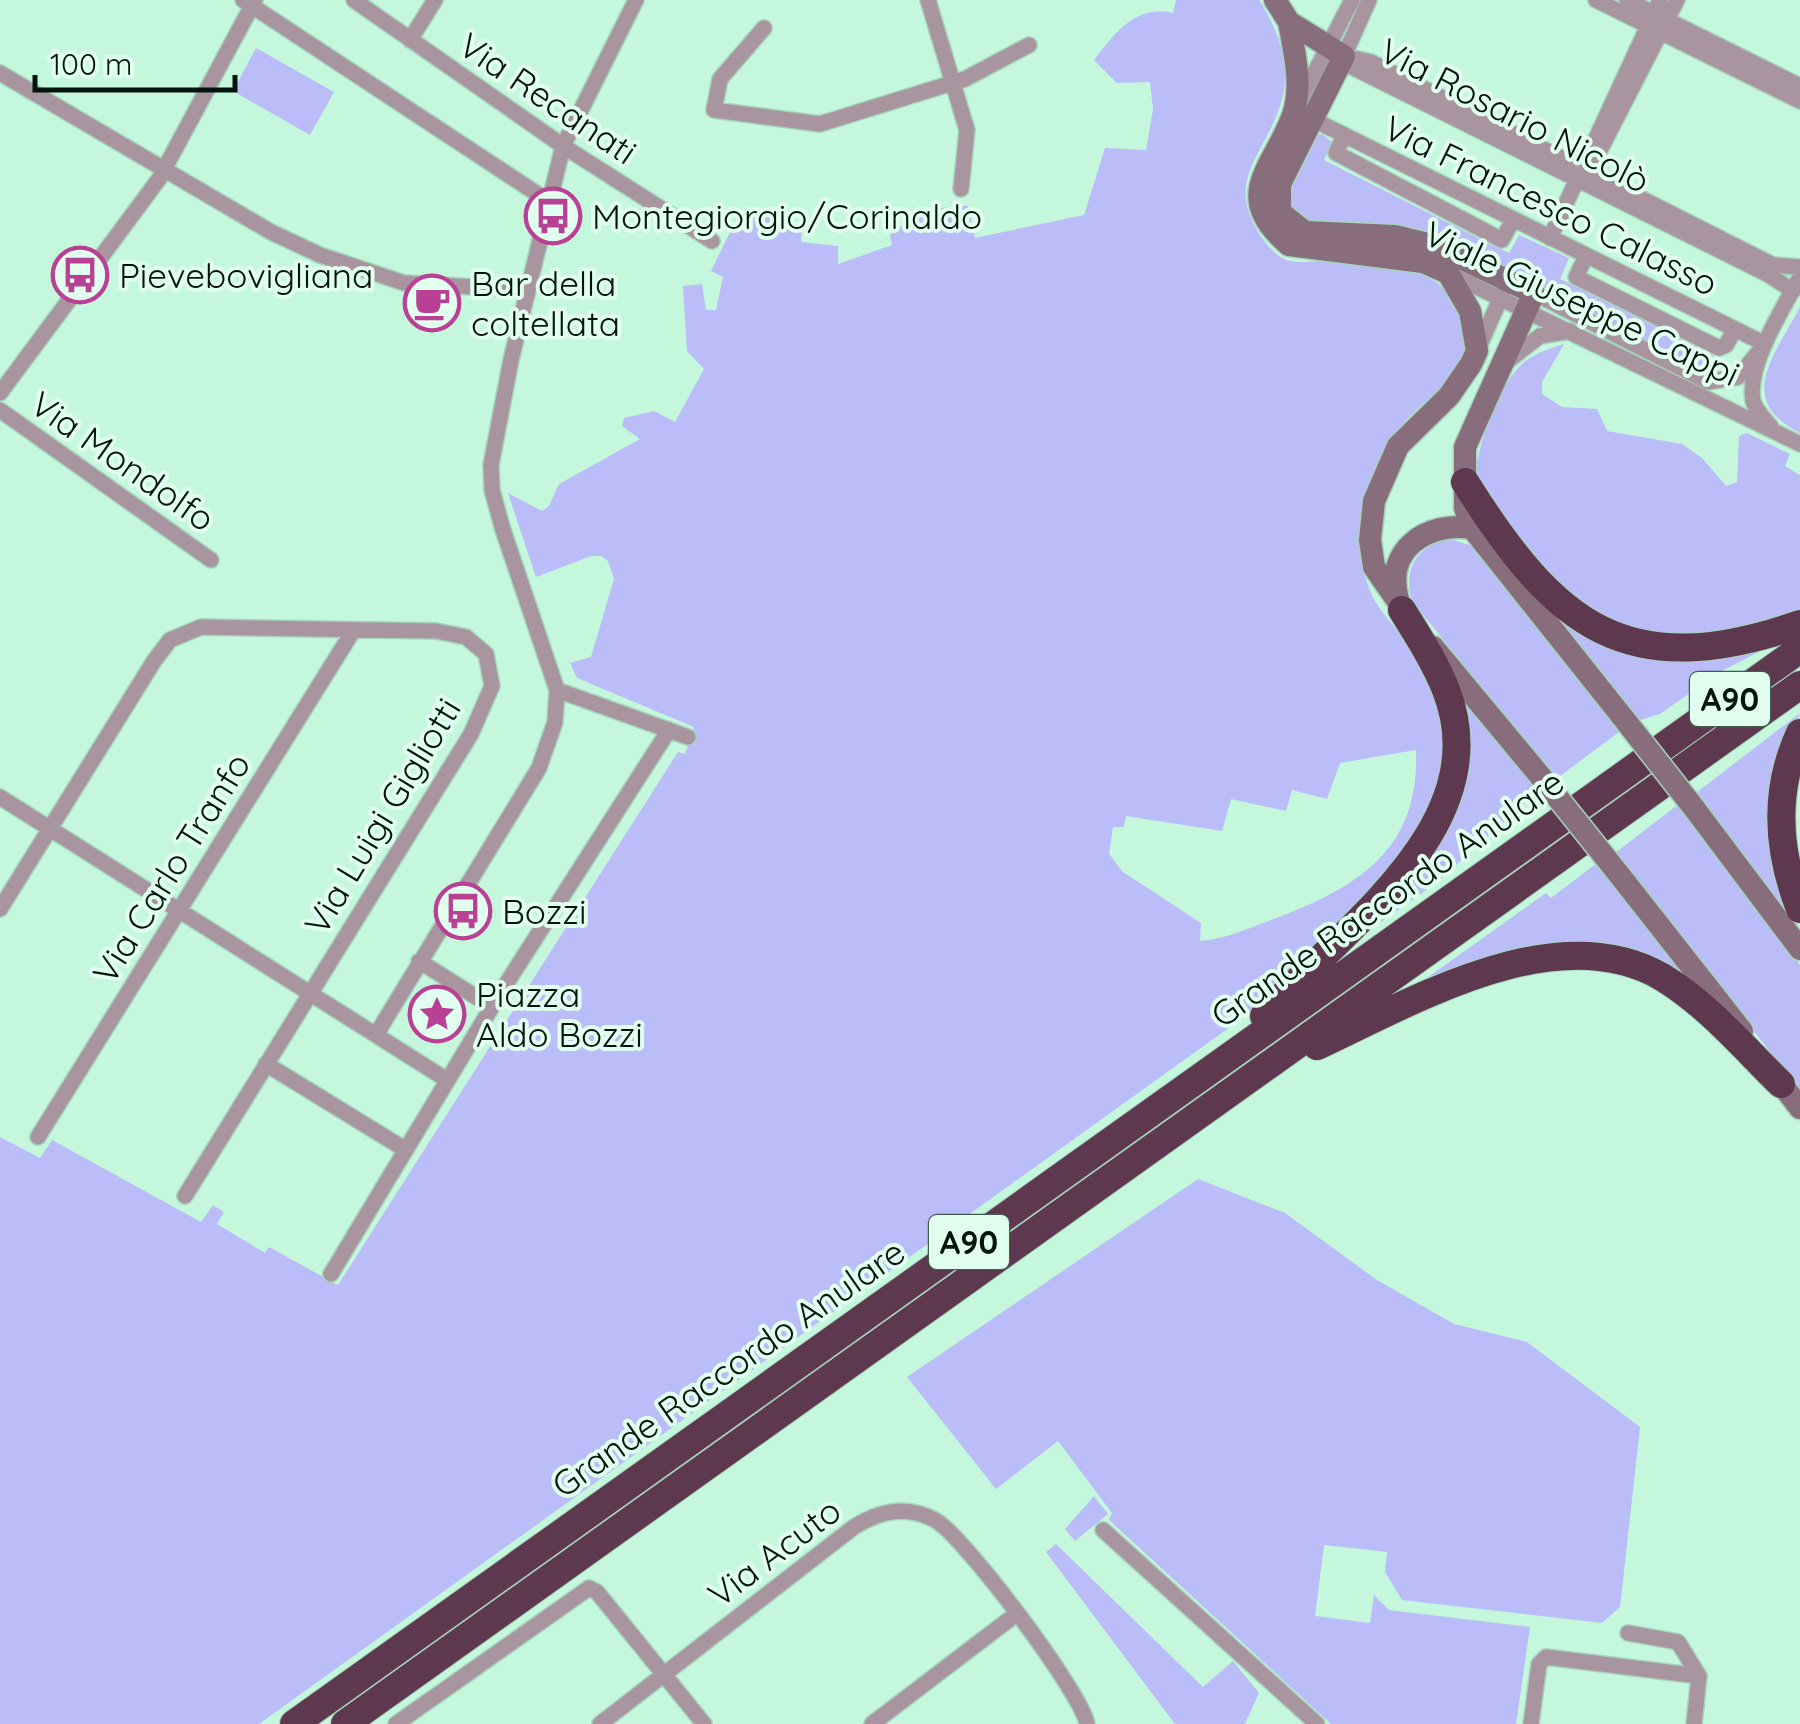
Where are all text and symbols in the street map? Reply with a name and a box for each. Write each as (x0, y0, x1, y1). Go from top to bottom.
street label: Via Recanati (451, 23, 645, 173)
street label: Via Rosario Nicolò (1373, 28, 1657, 202)
scale bar (35, 30, 235, 92)
text: 100 m (50, 45, 132, 83)
street label: Via Francesco Calasso (1377, 105, 1725, 305)
bus stop icon: Montegiorgio/Corinaldo (523, 186, 583, 246)
place label: Montegiorgio/Corinaldo (592, 194, 982, 238)
street label: Viale Giuseppe Cappi (1417, 211, 1747, 395)
bus stop icon: Pievebovigliana (50, 245, 110, 305)
place label: Pievebovigliana (119, 253, 373, 297)
place label: Bar della coltellata (471, 261, 620, 345)
cafe icon: Bar della coltellata (402, 273, 462, 333)
street label: Via Mondolfo (22, 381, 224, 541)
road number: A90 (1690, 672, 1770, 726)
street label: Via Luigi Gigliotti (294, 690, 470, 942)
street label: Via Carlo Tranfo (83, 745, 259, 991)
street label: Grande Raccordo Anulare (1202, 759, 1572, 1037)
bus stop icon: Bozzi (433, 881, 493, 941)
place label: Bozzi (502, 889, 587, 933)
place label: Piazza Aldo Bozzi (476, 972, 643, 1056)
place icon: Piazza Aldo Bozzi (407, 984, 467, 1044)
road number: A90 (929, 1215, 1009, 1269)
street label: Grande Raccordo Anulare (543, 1229, 913, 1507)
street label: Via Acuto (699, 1488, 849, 1616)

